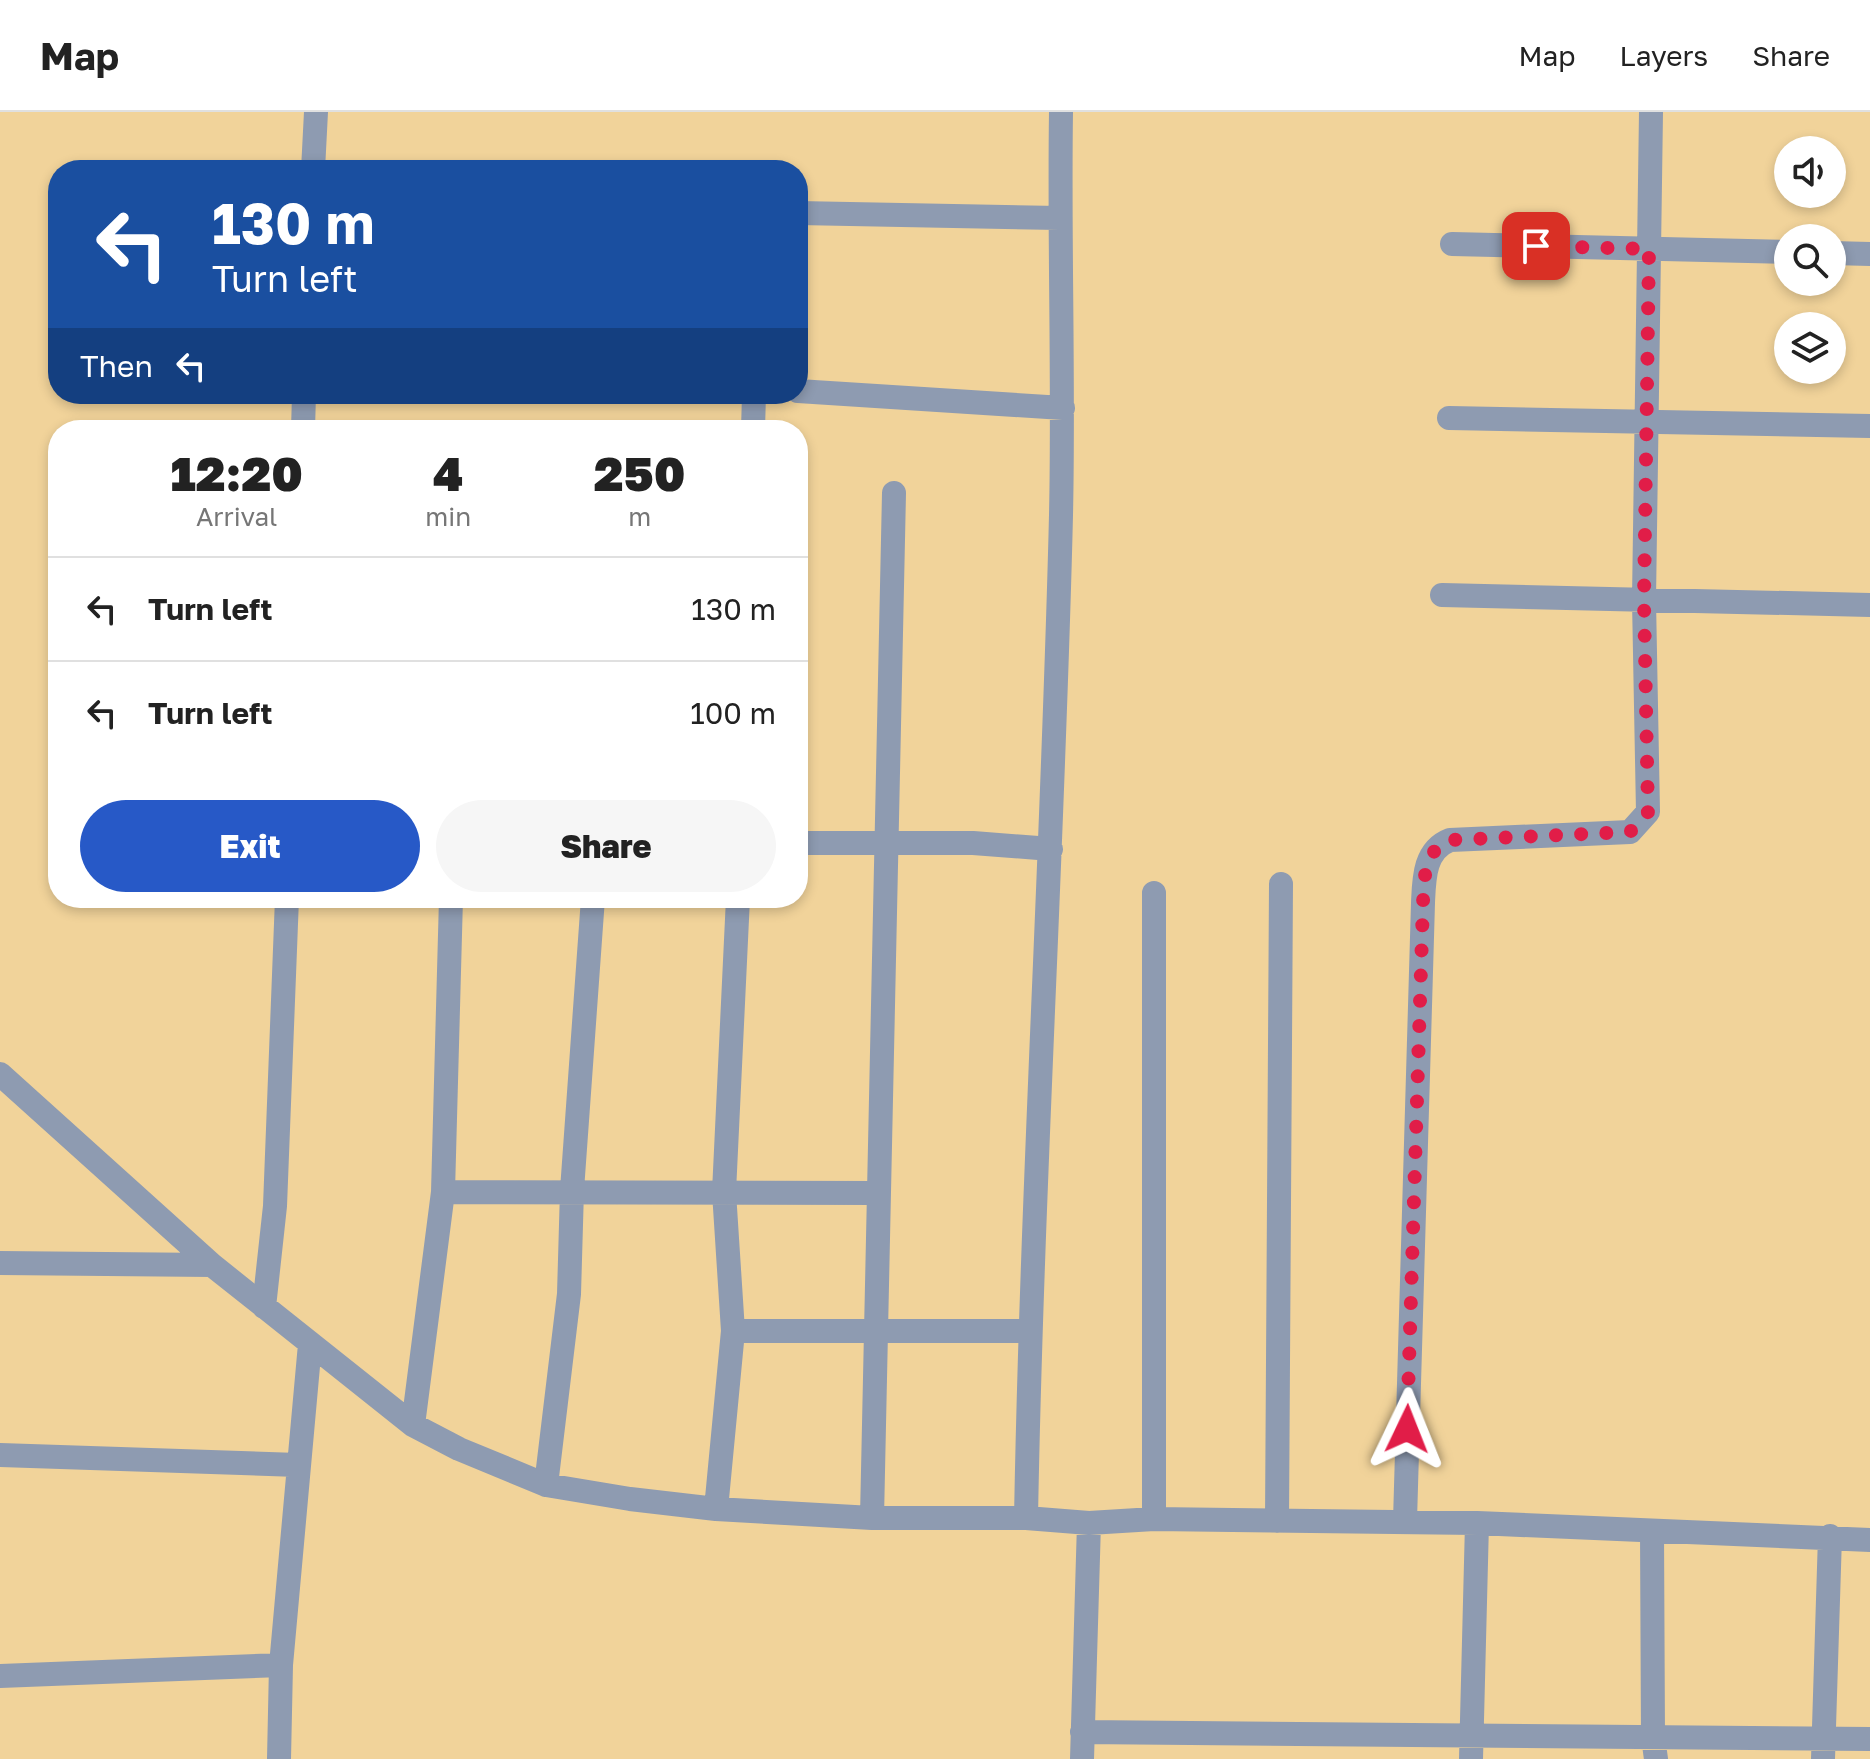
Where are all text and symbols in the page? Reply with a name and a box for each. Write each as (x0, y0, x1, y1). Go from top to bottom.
text: Map (40, 33, 119, 78)
text: Map (1518, 39, 1576, 72)
text: Layers (1620, 39, 1708, 72)
text: Share (1752, 39, 1830, 72)
map controls (1774, 136, 1846, 384)
button: sound (1774, 136, 1846, 208)
text: 130 m (212, 189, 374, 256)
icon: left (80, 192, 184, 296)
pin (1502, 212, 1570, 280)
icon: arrive (1514, 224, 1558, 268)
button: search (1774, 224, 1846, 296)
text: Turn left (212, 257, 358, 300)
button: layers (1774, 312, 1846, 384)
icon: left (169, 344, 213, 388)
text: Then (80, 348, 153, 384)
text: 12:20 (170, 444, 303, 502)
text: 4 (433, 444, 464, 502)
text: 250 (594, 444, 686, 502)
text: Arrival (196, 501, 277, 532)
text: min (425, 501, 471, 532)
text: m (628, 501, 651, 532)
icon: left (80, 587, 124, 631)
text: Turn left (148, 591, 273, 627)
text: 130 m (691, 591, 776, 627)
icon: left (80, 691, 124, 735)
text: Turn left (148, 695, 273, 731)
text: 100 m (690, 695, 776, 731)
button: Exit (80, 800, 420, 892)
button: Share (436, 800, 776, 892)
position arrow (1365, 1387, 1449, 1471)

